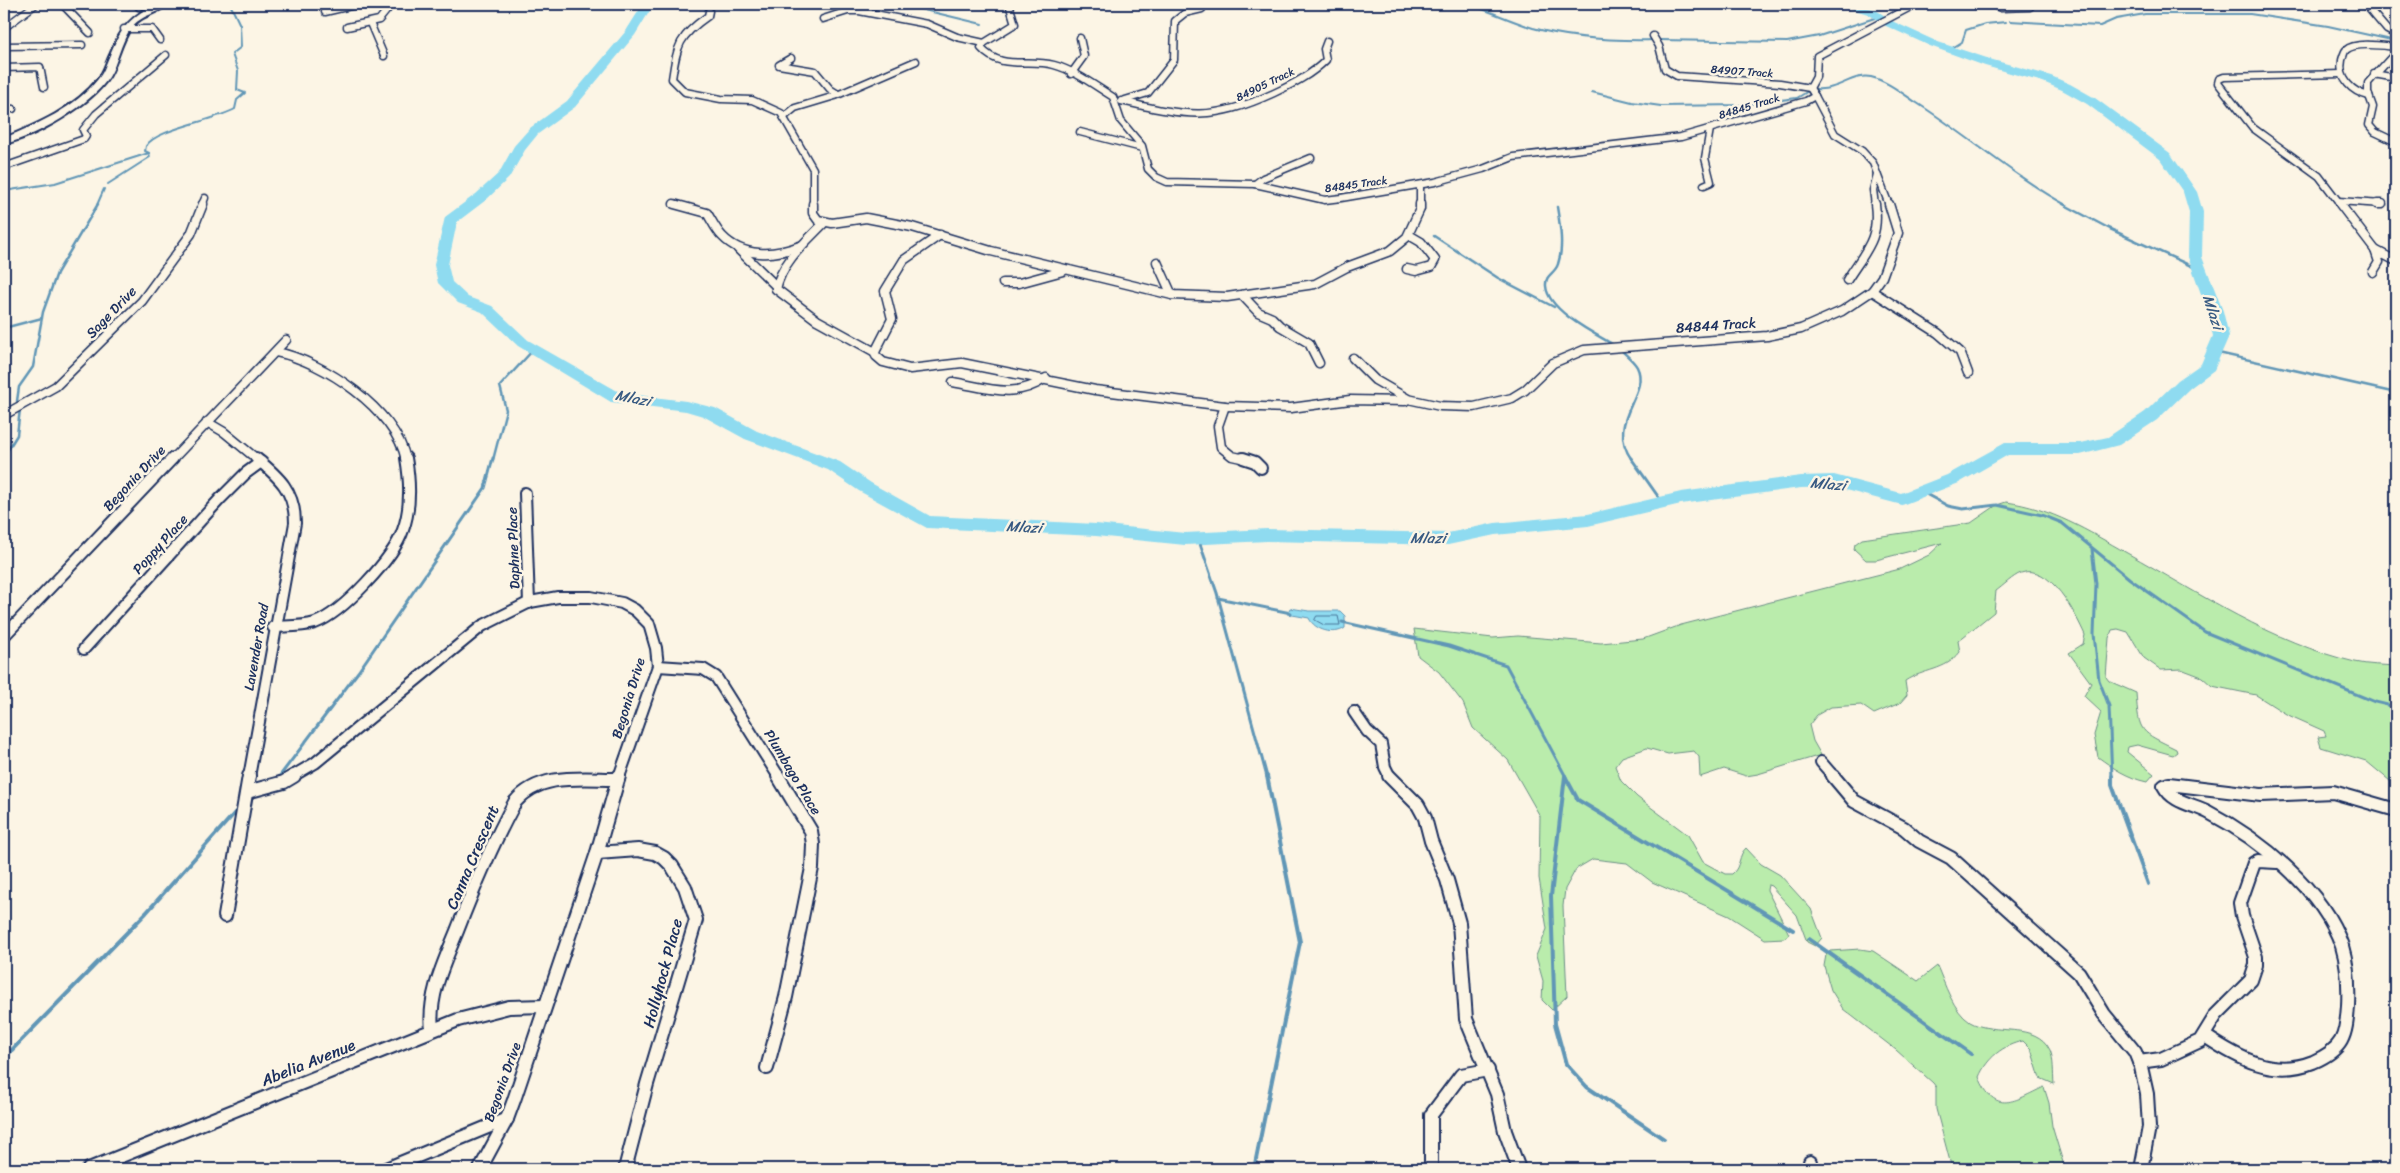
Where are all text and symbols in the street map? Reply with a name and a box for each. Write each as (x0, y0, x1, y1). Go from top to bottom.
street label: 84907 Track (1710, 60, 1774, 83)
street label: 84905 Track (1233, 62, 1298, 107)
street label: 84845 Track (1716, 88, 1782, 125)
street label: 84845 Track (1324, 171, 1389, 198)
street label: Sage Drive (80, 280, 143, 345)
water label: Mlazi (2195, 291, 2232, 336)
street label: 84844 Track (1675, 310, 1757, 341)
water label: Mlazi (613, 382, 656, 415)
street label: Begonia Drive (97, 439, 172, 517)
water label: Mlazi (1809, 470, 1850, 499)
street label: Daphne Place (500, 506, 527, 590)
street label: Poppy Place (126, 508, 195, 580)
water label: Mlazi (1006, 513, 1045, 541)
water label: Mlazi (1410, 525, 1449, 551)
street label: Lavender Road (237, 600, 277, 693)
street label: Begonia Drive (604, 654, 653, 742)
street label: Plumbago Place (757, 724, 828, 820)
street label: Canna Crescent (437, 800, 507, 914)
street label: Hollyhock Place (634, 915, 691, 1031)
street label: Abelia Avenue (256, 1030, 360, 1095)
street label: Begonia Drive (476, 1038, 529, 1126)

